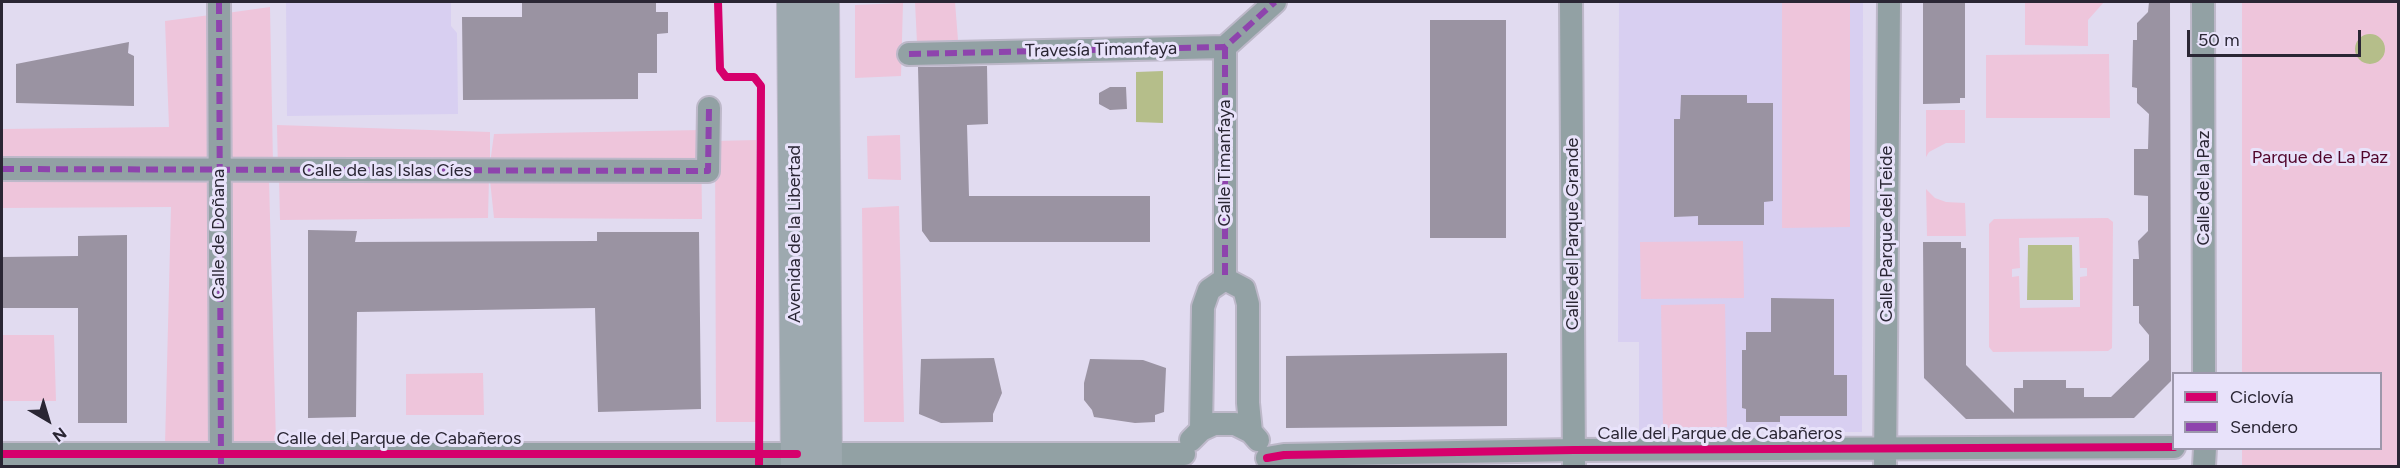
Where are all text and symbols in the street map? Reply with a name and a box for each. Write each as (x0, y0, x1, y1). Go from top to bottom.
scale bar (2190, 18, 2364, 56)
text: 50 m (2198, 29, 2240, 51)
street label: Travesía Timanfaya (1025, 38, 1177, 62)
street label: Calle Timanfaya (1214, 99, 1236, 227)
street label: Calle de la Paz (2193, 130, 2215, 246)
street label: Calle del Parque Grande (1562, 138, 1584, 330)
street label: Avenida de la Libertad (784, 145, 806, 323)
street label: Calle Parque del Teide (1876, 146, 1898, 322)
park label: Parque de La Paz (2252, 147, 2388, 169)
street label: Calle de las Islas Cíes (302, 160, 472, 182)
street label: Calle de Doñana (208, 169, 230, 299)
legend (2172, 372, 2382, 450)
text: Ciclovía (2230, 386, 2294, 408)
north arrow (18, 390, 78, 450)
text: Sendero (2230, 416, 2298, 438)
text: N (49, 423, 70, 446)
street label: Calle del Parque de Cabañeros (1598, 423, 1842, 445)
street label: Calle del Parque de Cabañeros (277, 428, 521, 450)

